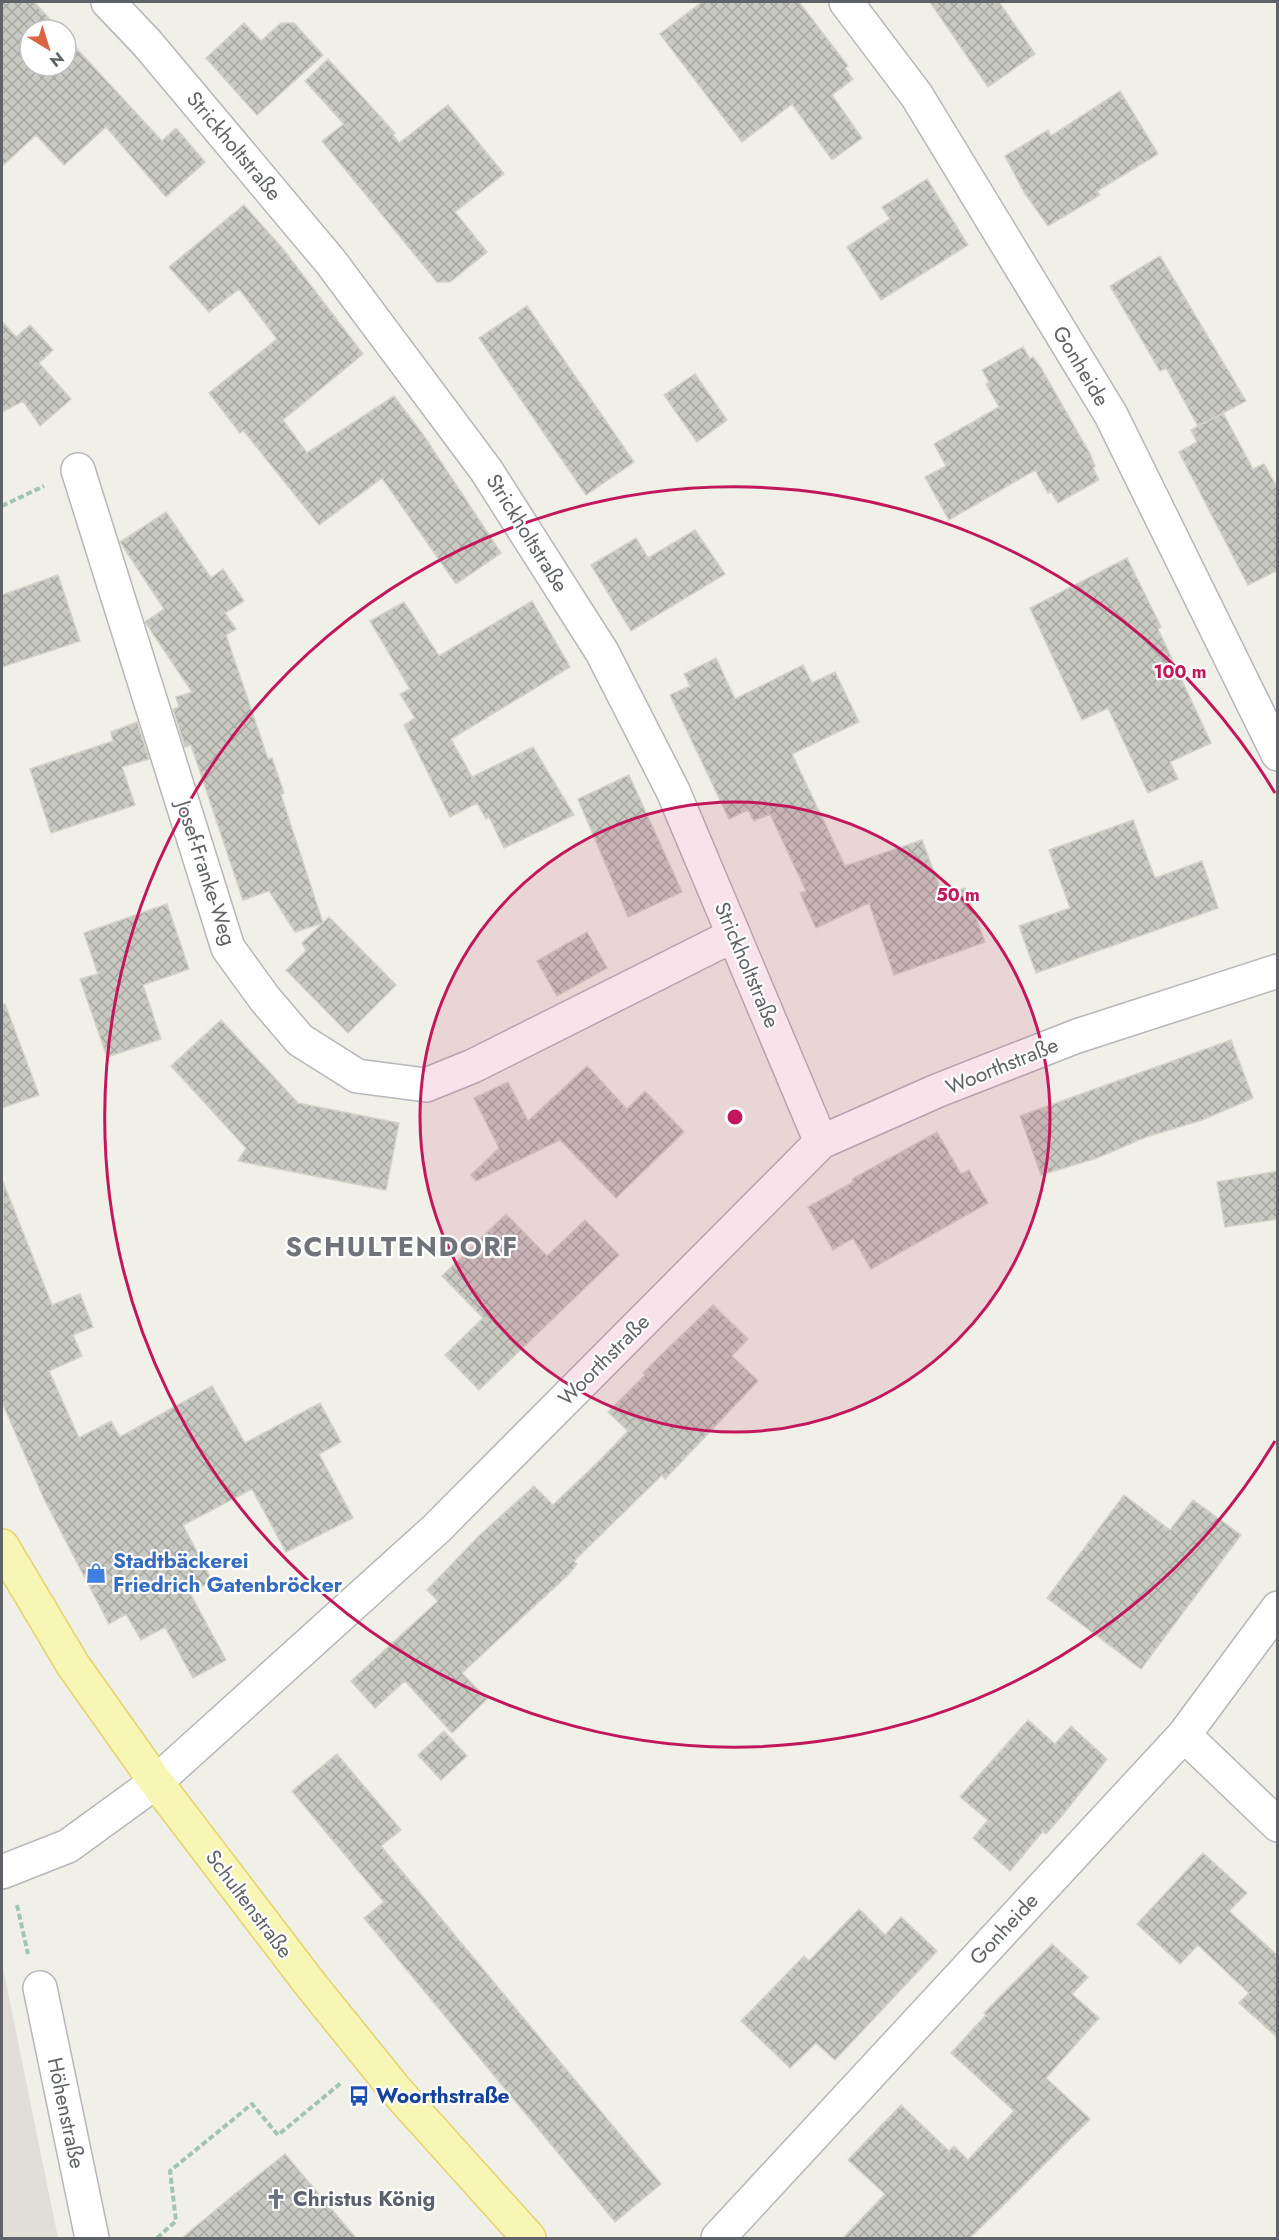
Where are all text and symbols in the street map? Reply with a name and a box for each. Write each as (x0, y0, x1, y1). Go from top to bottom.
north arrow (18, 18, 78, 78)
text: N (45, 46, 69, 72)
street label: Strickholtstraße (179, 85, 289, 207)
street label: Gonheide (1045, 320, 1117, 412)
street label: Strickholtstraße (479, 468, 575, 598)
text: 100 m (1153, 659, 1207, 685)
street label: Josef-Franke-Weg (168, 794, 244, 949)
text: 50 m (936, 882, 980, 908)
street label: Strickholtstraße (707, 897, 787, 1033)
street label: Woorthstraße (941, 1030, 1063, 1102)
centre of rings (725, 1107, 745, 1127)
district label: SCHULTENDORF (285, 1227, 519, 1266)
street label: Woorthstraße (551, 1307, 657, 1413)
place label: Stadtbäckerei Friedrich Gatenbröcker (113, 1546, 343, 1600)
shop icon: Stadtbäckerei Friedrich Gatenbröcker (84, 1561, 108, 1585)
street label: Schultenstraße (198, 1844, 300, 1965)
street label: Gonheide (963, 1886, 1045, 1972)
street label: Höhenstraße (40, 2055, 92, 2171)
place label: Woorthstraße (376, 2081, 510, 2111)
bus stop icon: Woorthstraße (347, 2084, 371, 2108)
place label: Christus König (293, 2184, 435, 2214)
church icon: Christus König (264, 2187, 288, 2211)

